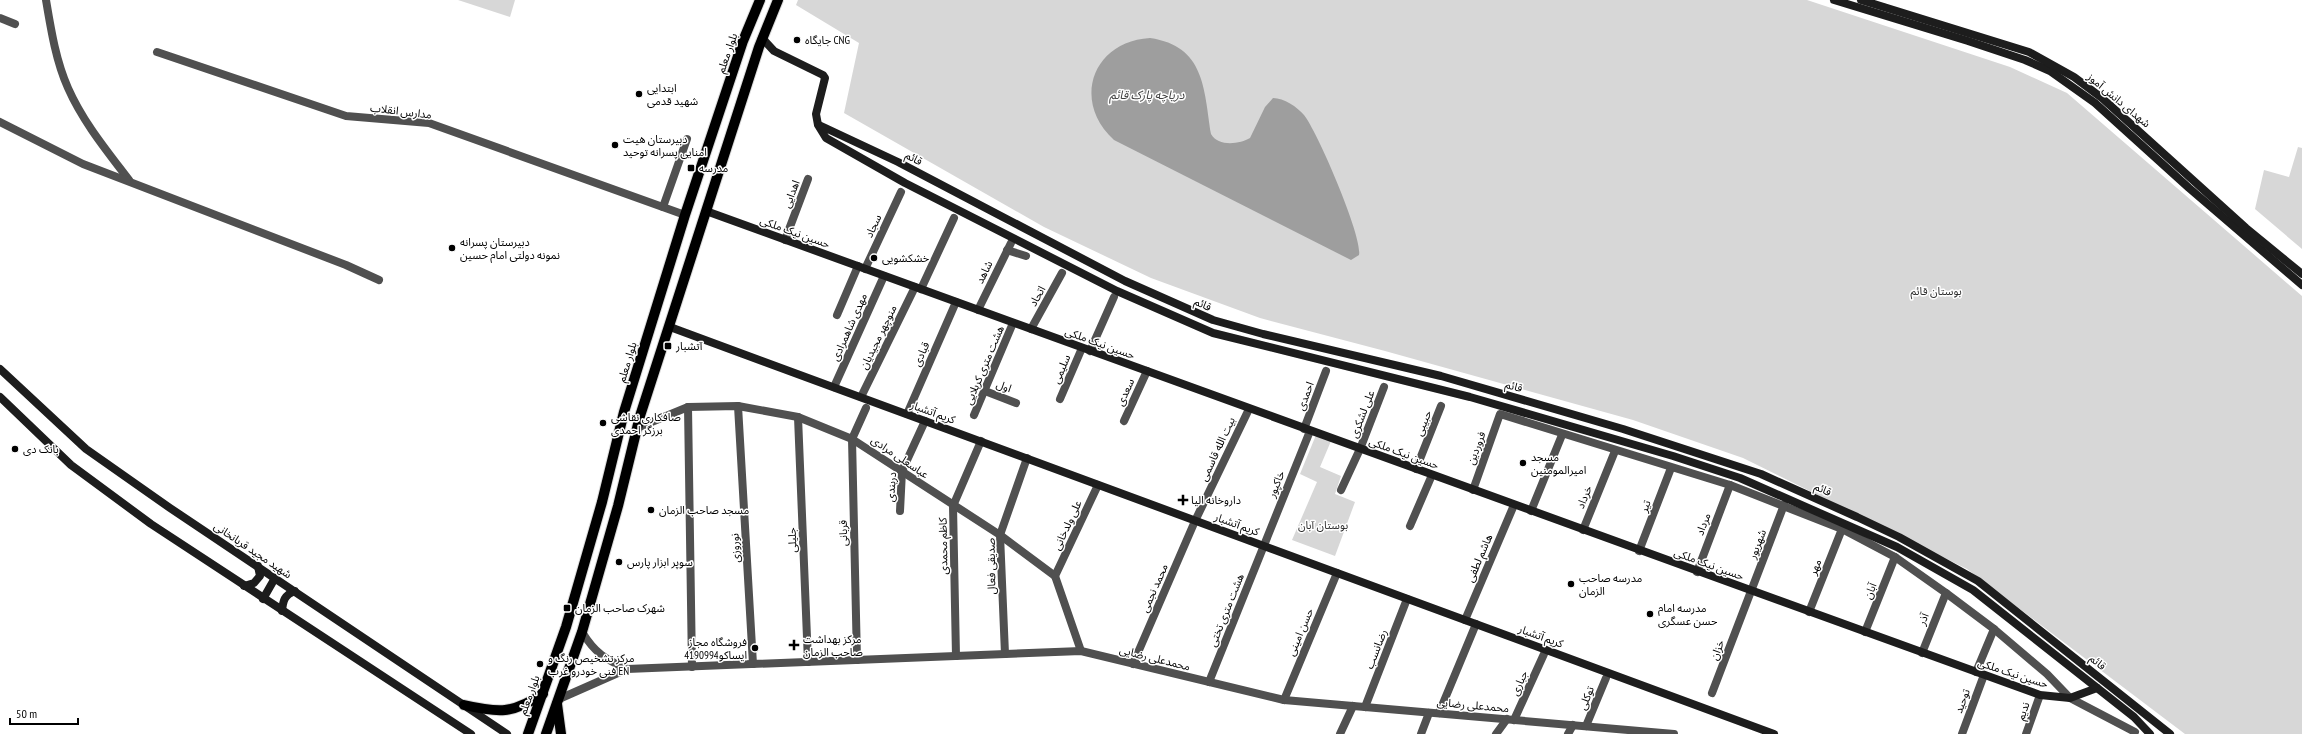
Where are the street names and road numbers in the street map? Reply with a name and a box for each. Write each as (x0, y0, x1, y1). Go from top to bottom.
street label: بلوار معلم (714, 31, 742, 76)
street label: شهدای دانش آموز (2084, 69, 2154, 131)
street label: مدارس انقلاب (369, 100, 433, 122)
street label: قائم (902, 148, 925, 170)
street label: اهدایی (779, 178, 803, 210)
street label: سجاد (862, 212, 885, 240)
street label: حسین نیک ملکی (758, 213, 832, 251)
street label: شاهد (972, 258, 996, 286)
street label: اتحاد (1026, 283, 1048, 309)
street label: مهدی شاهمرادی (828, 291, 870, 363)
street label: قائم (1191, 294, 1214, 316)
street label: منوچهر مجیدیان (856, 302, 901, 372)
street label: هشت متری کربلایی (961, 323, 1007, 407)
street label: حسین نیک ملکی (1063, 324, 1137, 362)
street label: قبادی (909, 339, 933, 369)
street label: بلوار معلم (614, 340, 642, 384)
street label: سلیمی (1049, 352, 1074, 386)
street label: سعدی (1113, 376, 1137, 408)
street label: اول (994, 377, 1014, 395)
street label: قائم (1503, 377, 1524, 397)
street label: احمدی (1293, 380, 1317, 412)
street label: علی لشکری (1347, 388, 1378, 440)
street label: کریم آتشبار (907, 397, 958, 429)
street label: حبیبی (1412, 408, 1435, 438)
street label: بیت الله قاسمی (1196, 415, 1238, 483)
street label: فروردین (1464, 429, 1489, 467)
street label: عباسعلی مرادی (868, 433, 932, 482)
street label: حسین نیک ملکی (1367, 434, 1441, 472)
street label: خاکپور (1264, 468, 1289, 501)
street label: دربندی (883, 472, 899, 502)
street label: قائم (1811, 479, 1834, 501)
street label: خرداد (1573, 483, 1595, 511)
street label: علی ولدخانی (1049, 497, 1085, 552)
street label: تیر (1636, 498, 1654, 515)
street label: کریم آتشبار (1211, 509, 1262, 541)
street label: مرداد (1692, 511, 1714, 537)
street label: کاظم محمدی (935, 517, 952, 575)
street label: شهید مجید قربانخانی (211, 519, 295, 581)
street label: قربانی (836, 520, 850, 546)
street label: جلیلی (785, 527, 799, 553)
street label: شهریور (1745, 527, 1769, 562)
street label: هاشم لطفی (1463, 532, 1497, 585)
street label: نوروزی (727, 533, 743, 563)
street label: صدیقی فعال (984, 538, 999, 594)
street label: حسین نیک ملکی (1672, 545, 1746, 583)
street label: مهر (1805, 557, 1825, 578)
street label: محمد نجمی (1137, 561, 1171, 614)
street label: هشت متری تختی (1205, 571, 1247, 649)
street label: آبان (1860, 580, 1880, 601)
street label: حسن امینی (1284, 606, 1317, 658)
street label: آذر (1914, 610, 1932, 628)
street label: کریم آتشبار (1515, 621, 1566, 653)
street label: رضانسب (1362, 627, 1390, 671)
street label: خزان (1707, 637, 1727, 662)
street label: محمدعلی رضایی (1118, 642, 1192, 674)
street label: قائم (2086, 651, 2109, 674)
street label: حسین نیک ملکی (1976, 655, 2050, 691)
street label: جباری (1507, 668, 1531, 698)
street label: بلوار معلم (515, 673, 545, 718)
street label: توکلی (1575, 684, 1597, 712)
street label: توحید (1951, 687, 1973, 715)
street label: محمدعلی رضایی (1436, 695, 1510, 715)
street label: ندیم (2013, 700, 2035, 723)

